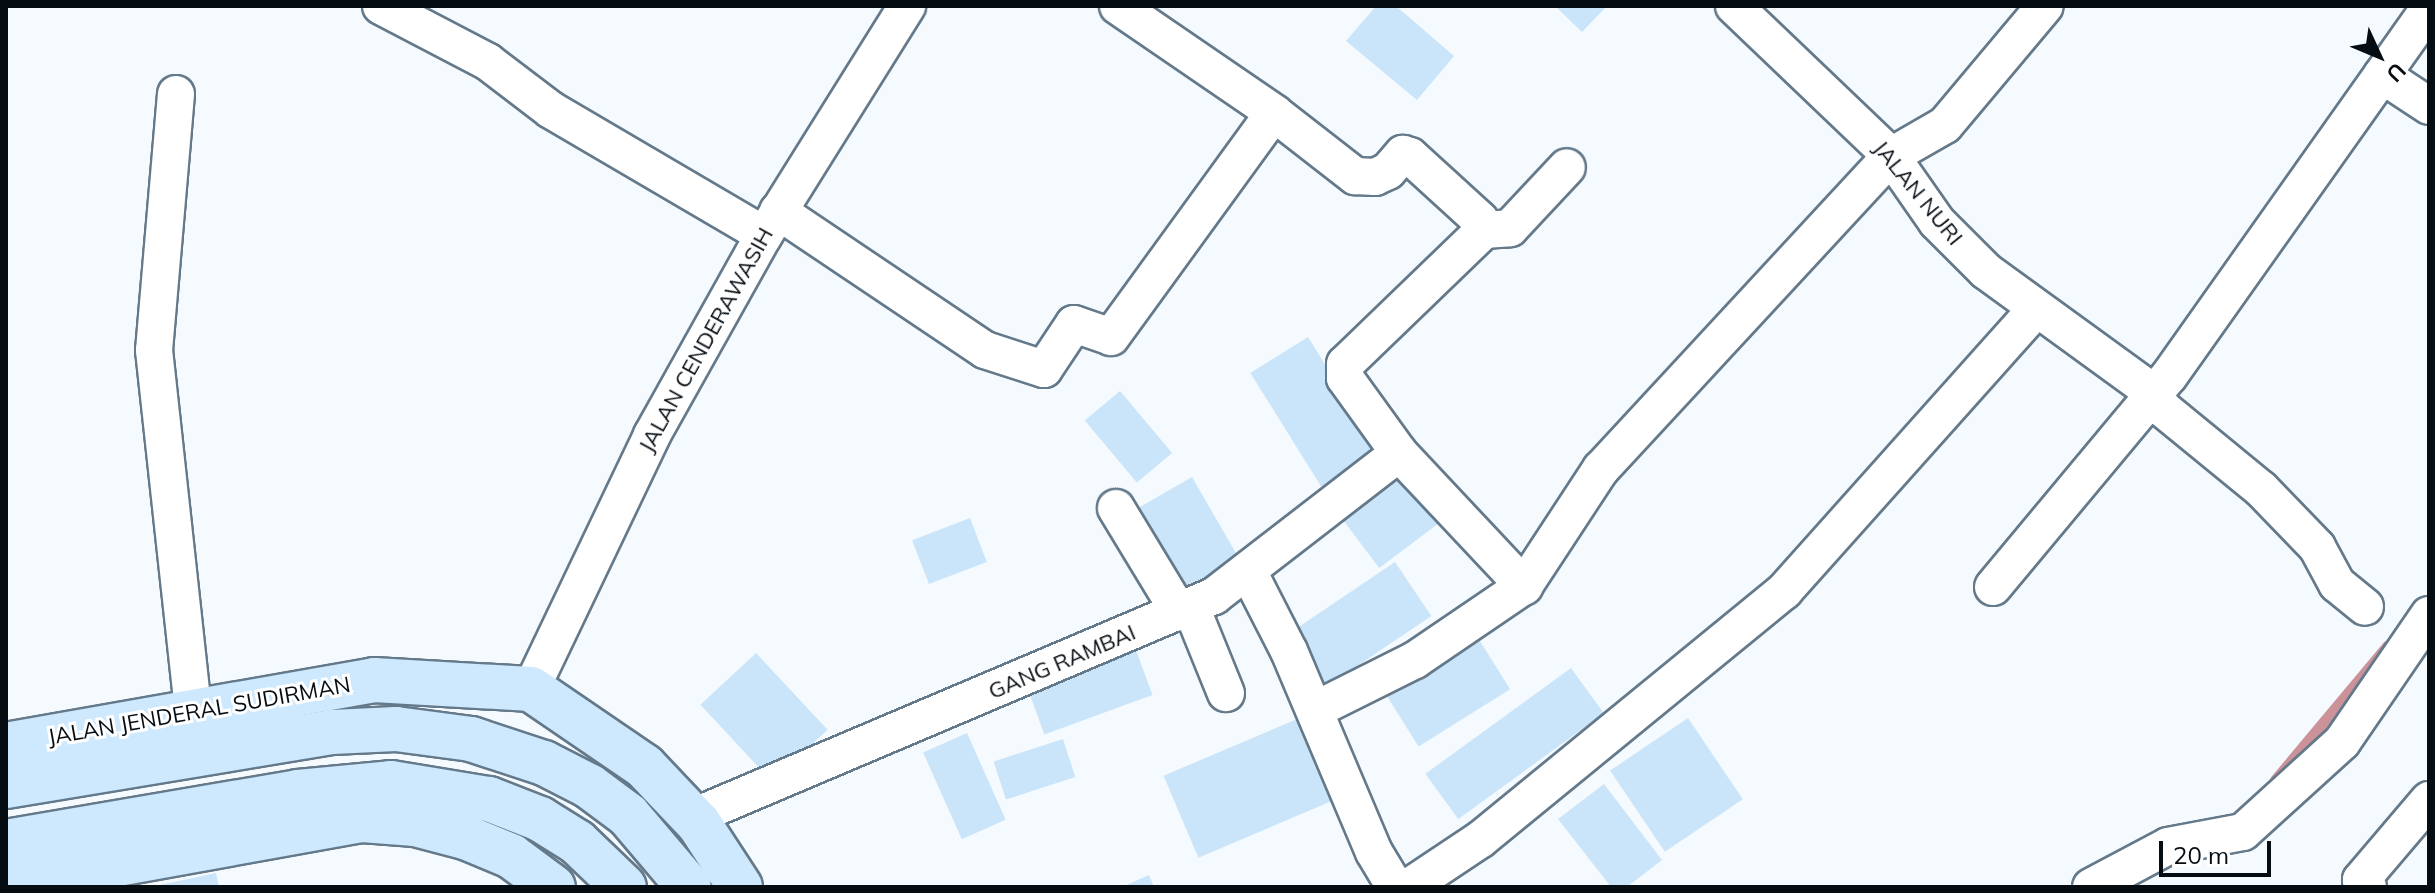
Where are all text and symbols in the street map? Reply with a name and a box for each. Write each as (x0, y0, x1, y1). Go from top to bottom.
north arrow (2339, 16, 2419, 96)
text: U (2381, 57, 2412, 88)
street label: JALAN NURI (1868, 135, 1968, 251)
street label: JALAN CENDERAWASIH (633, 223, 779, 457)
street label: GANG RAMBAI (984, 619, 1140, 705)
street label: JALAN JENDERAL SUDIRMAN (46, 671, 352, 751)
scale bar (2163, 825, 2275, 875)
text: 20 m (2173, 840, 2229, 870)

